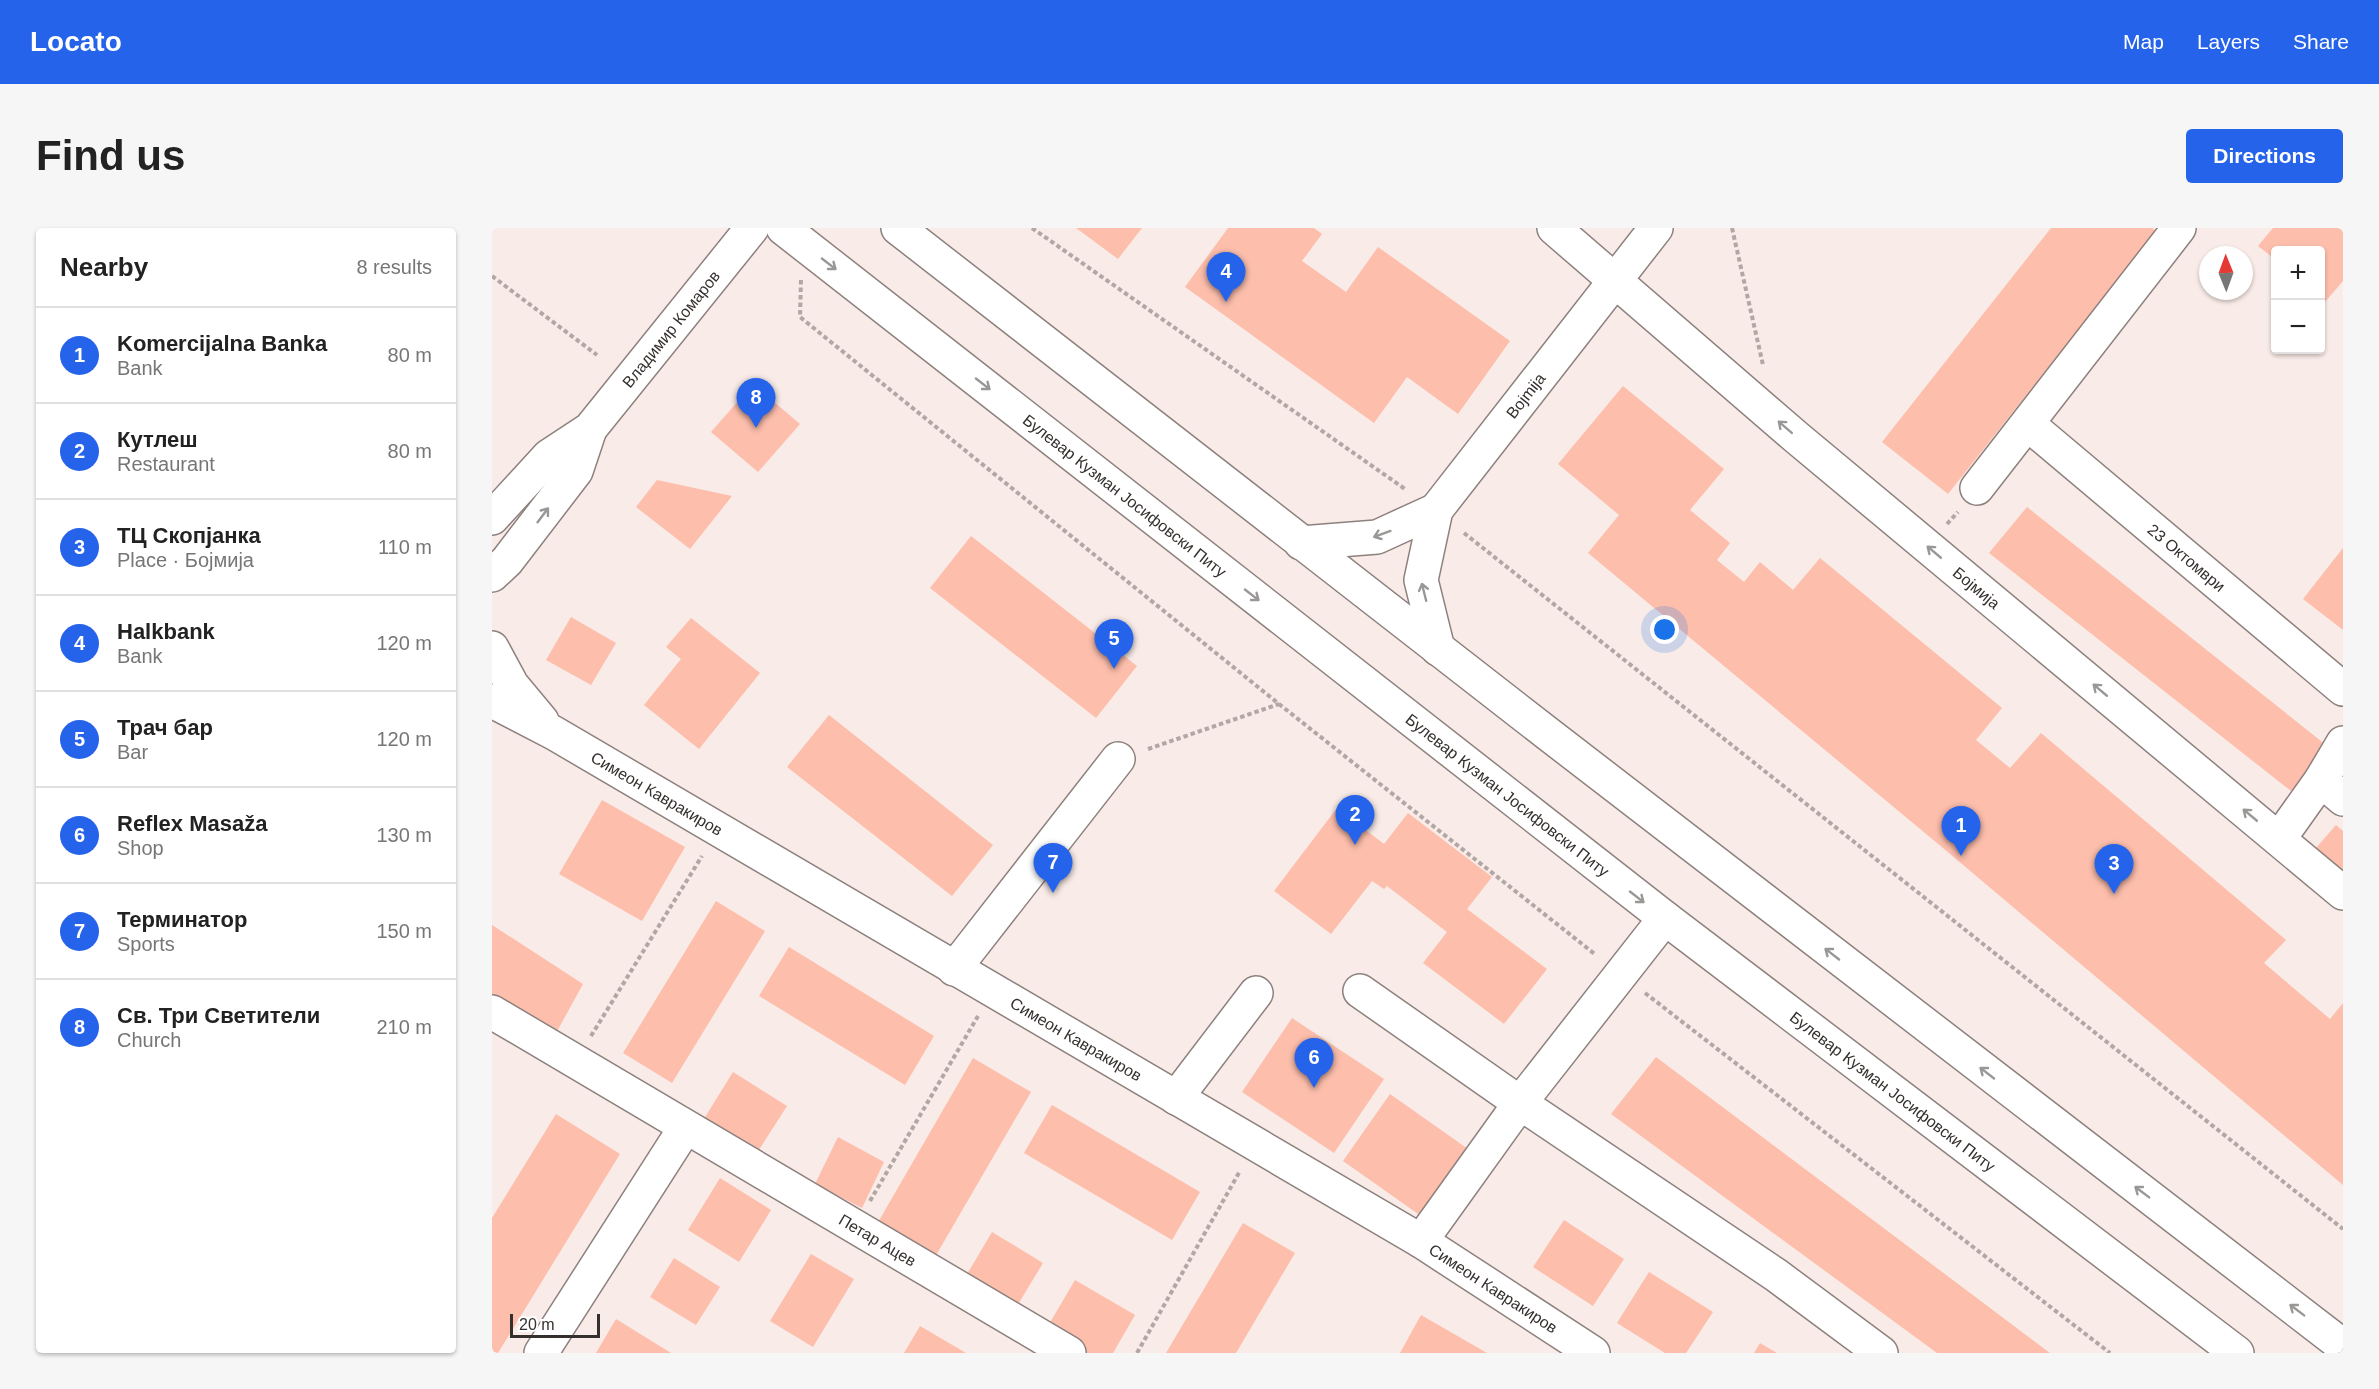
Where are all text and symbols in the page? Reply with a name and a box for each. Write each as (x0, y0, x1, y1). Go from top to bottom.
text: Locato (30, 26, 122, 57)
text: Map (2123, 30, 2164, 53)
text: Layers (2197, 30, 2260, 53)
text: Share (2293, 30, 2349, 53)
button: Directions (2186, 129, 2343, 183)
text: Find us (36, 132, 185, 179)
north arrow (2199, 246, 2253, 300)
map controls (2271, 246, 2325, 354)
button: + (2271, 246, 2325, 300)
text: Nearby (60, 252, 148, 282)
pin: 4 (1206, 253, 1246, 302)
text: 8 results (356, 256, 432, 278)
one-way arrow (821, 258, 837, 271)
street label: Владимир Комаров (619, 267, 723, 391)
button: − (2271, 300, 2325, 354)
text: Komercijalna Banka (117, 331, 327, 356)
text: 1 (74, 344, 85, 366)
text: 80 m (388, 344, 432, 366)
text: Bank (117, 357, 163, 379)
street label: Bojmija (1503, 370, 1549, 422)
pin: 8 (736, 378, 776, 428)
one-way arrow (975, 378, 991, 391)
street label: Булевар Кузман Јосифовски Питу (1020, 411, 1229, 580)
one-way arrow (1778, 420, 1793, 434)
text: Кутлеш (117, 427, 198, 452)
text: 2 (74, 440, 85, 462)
text: 80 m (388, 440, 432, 462)
text: Restaurant (117, 453, 215, 475)
one-way arrow (537, 507, 550, 523)
street label: 23 Октомври (2144, 521, 2228, 595)
text: ТЦ Скопјанка (117, 523, 261, 548)
one-way arrow (1374, 529, 1392, 540)
text: 3 (74, 536, 85, 558)
text: 110 m (378, 536, 432, 558)
one-way arrow (1927, 545, 1942, 559)
text: Place · Бојмија (117, 549, 254, 571)
street label: Бојмија (1950, 564, 2003, 612)
one-way arrow (1417, 583, 1429, 602)
one-way arrow (1244, 589, 1260, 602)
your location (1650, 615, 1679, 644)
text: Halkbank (117, 619, 215, 644)
pin: 5 (1094, 620, 1134, 669)
text: 4 (74, 632, 85, 654)
text: 120 m (376, 632, 432, 654)
text: Bank (117, 645, 163, 667)
one-way arrow (2092, 684, 2108, 697)
street label: Булевар Кузман Јосифовски Питу (1402, 711, 1612, 880)
text: Трач бар (117, 715, 213, 740)
text: 5 (74, 728, 85, 750)
text: 120 m (376, 728, 432, 750)
text: Bar (117, 741, 148, 763)
street label: Симеон Кавракиров (588, 749, 725, 839)
pin: 2 (1336, 796, 1374, 845)
pin: 1 (1942, 806, 1980, 856)
one-way arrow (2243, 808, 2258, 822)
text: Reflex Masaža (117, 811, 267, 836)
text: 6 (74, 824, 85, 846)
text: 130 m (376, 824, 432, 846)
text: Shop (117, 837, 164, 859)
pin: 7 (1034, 844, 1072, 893)
pin: 3 (2094, 844, 2134, 894)
one-way arrow (1629, 890, 1645, 903)
text: Терминатор (117, 907, 247, 932)
text: 7 (74, 920, 85, 942)
text: 150 m (376, 920, 432, 942)
text: Sports (117, 933, 175, 955)
one-way arrow (1825, 948, 1841, 960)
street label: Симеон Кавракиров (1007, 994, 1145, 1084)
text: Св. Три Светители (117, 1003, 320, 1028)
street label: Булевар Кузман Јосифовски Питу (1787, 1008, 1998, 1175)
text: 8 (74, 1016, 85, 1038)
text: 210 m (376, 1016, 432, 1038)
text: Church (117, 1029, 181, 1051)
pin: 6 (1294, 1038, 1334, 1088)
one-way arrow (1979, 1067, 1995, 1080)
one-way arrow (2134, 1185, 2150, 1198)
street label: Петар Ацев (836, 1211, 919, 1270)
street label: Симеон Кавракиров (1426, 1241, 1560, 1336)
one-way arrow (2289, 1304, 2305, 1317)
scale bar (510, 1311, 600, 1338)
text: 20 m (519, 1316, 555, 1333)

